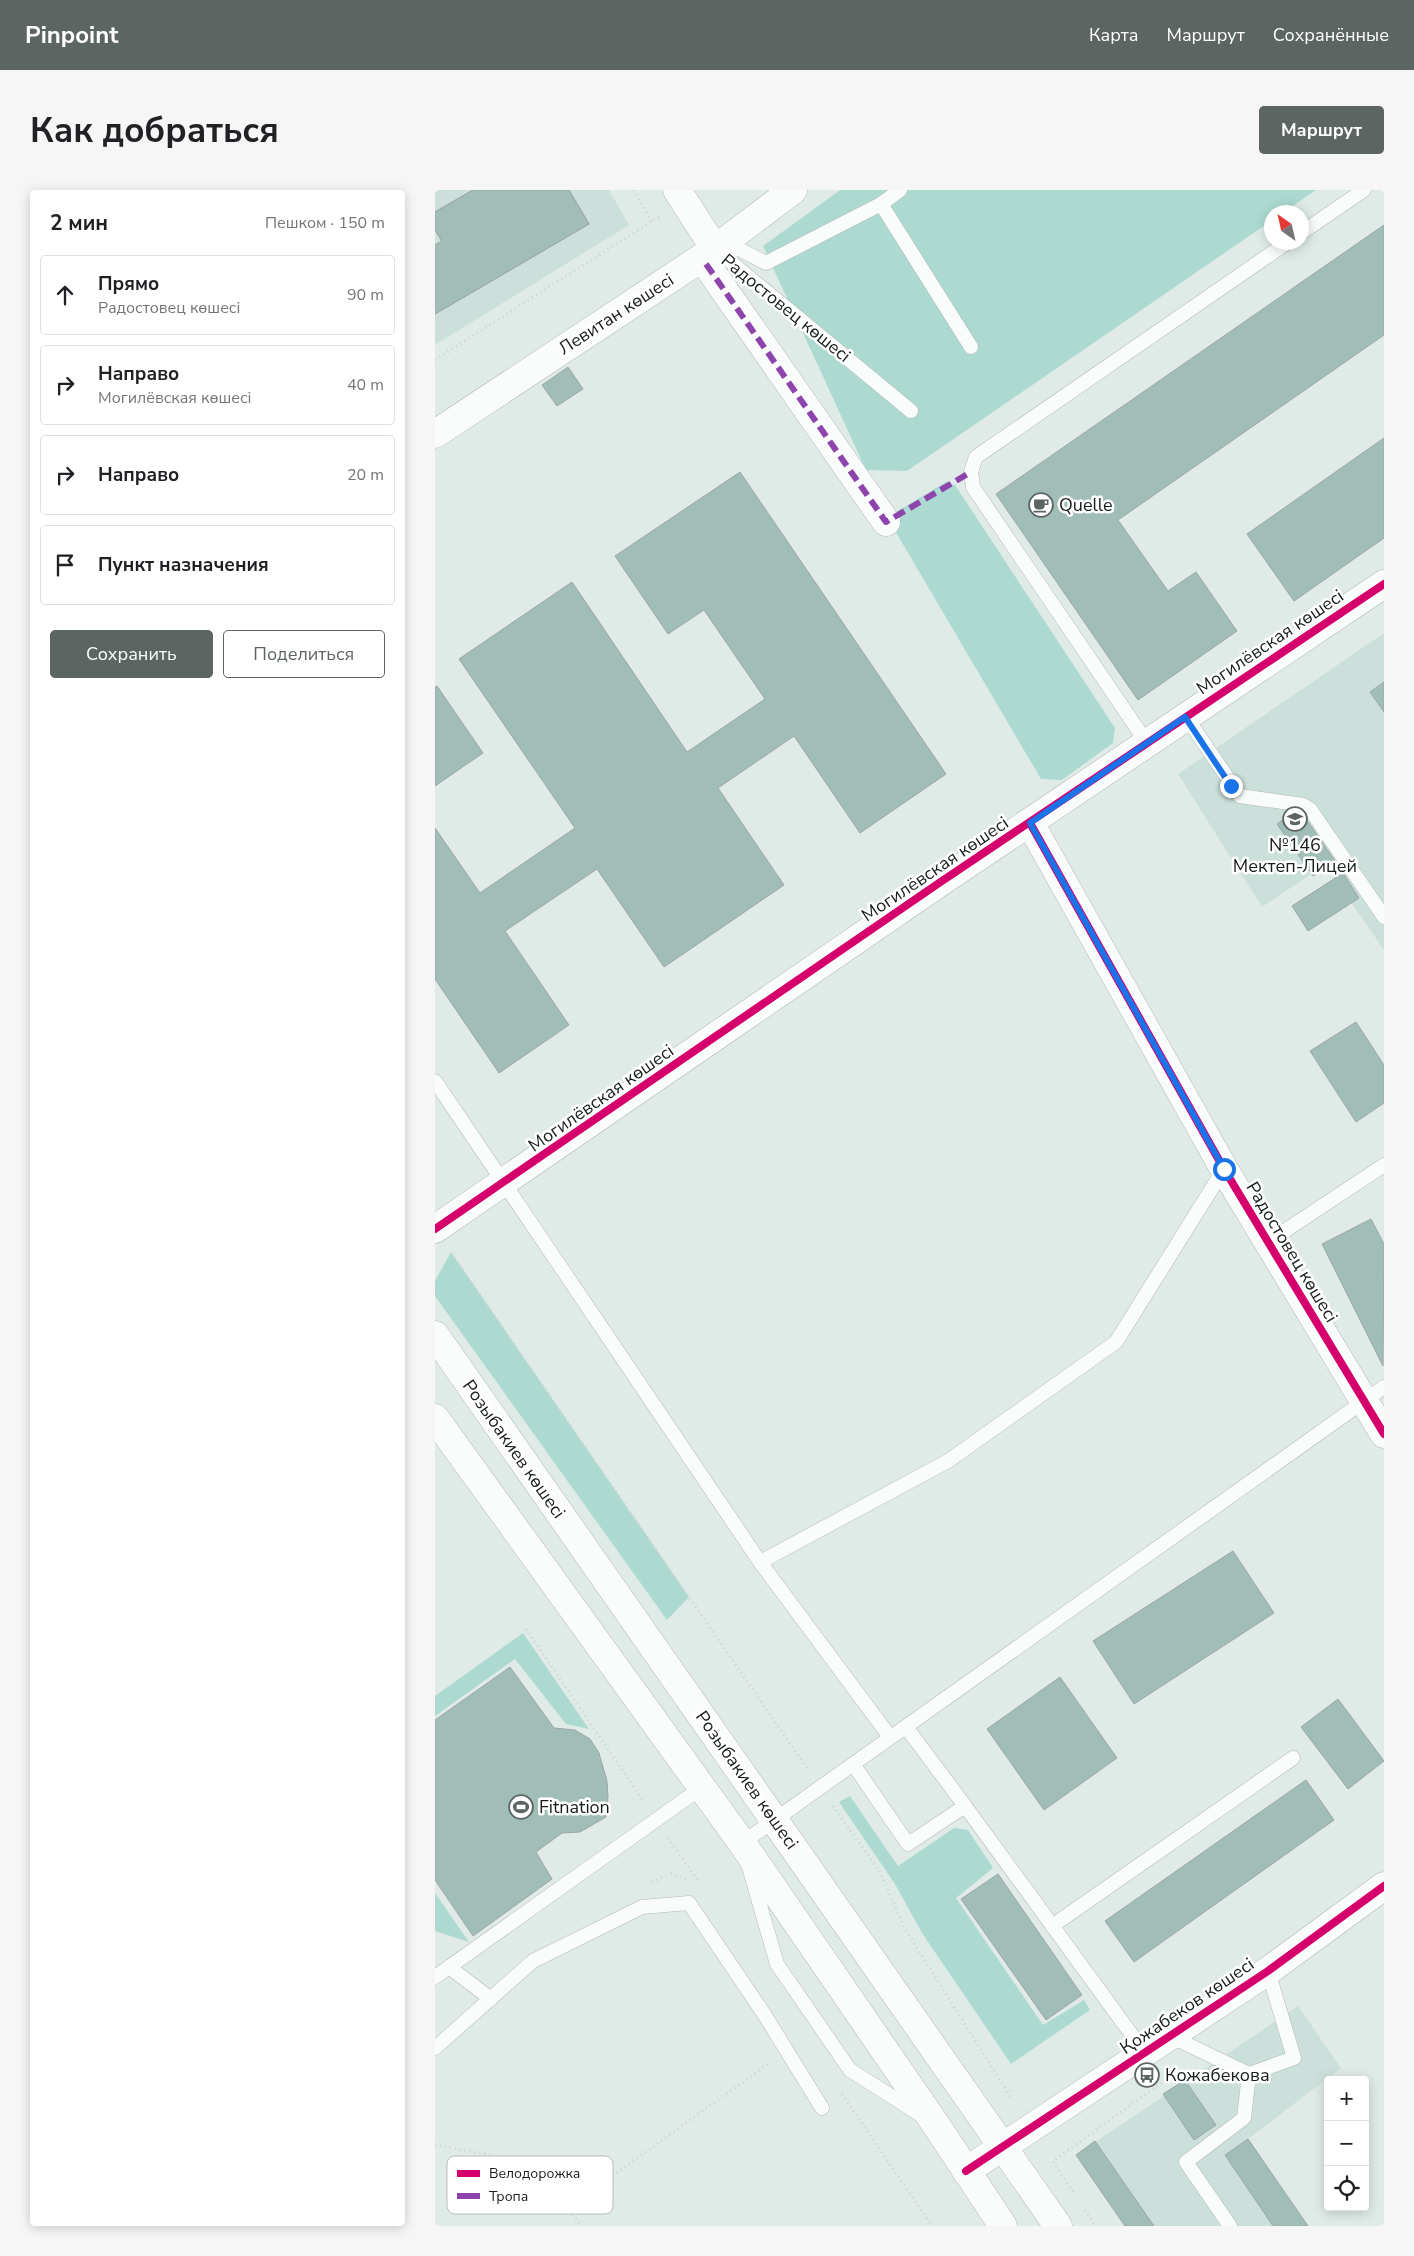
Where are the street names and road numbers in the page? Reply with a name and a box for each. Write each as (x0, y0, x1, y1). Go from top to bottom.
street label: Радостовец көшесі (716, 248, 856, 368)
street label: Левитан көшесі (554, 268, 678, 360)
street label: Могилёвская көшесі (1192, 584, 1348, 700)
street label: Могилёвская көшесі (857, 811, 1013, 927)
street label: Могилёвская көшесі (523, 1039, 679, 1157)
street label: Радостовец көшесі (1240, 1177, 1344, 1327)
street label: Розыбакиев көшесі (457, 1375, 571, 1523)
street label: Розыбакиев көшесі (690, 1706, 804, 1854)
street label: Қожабеков көшесі (1115, 1952, 1259, 2060)

